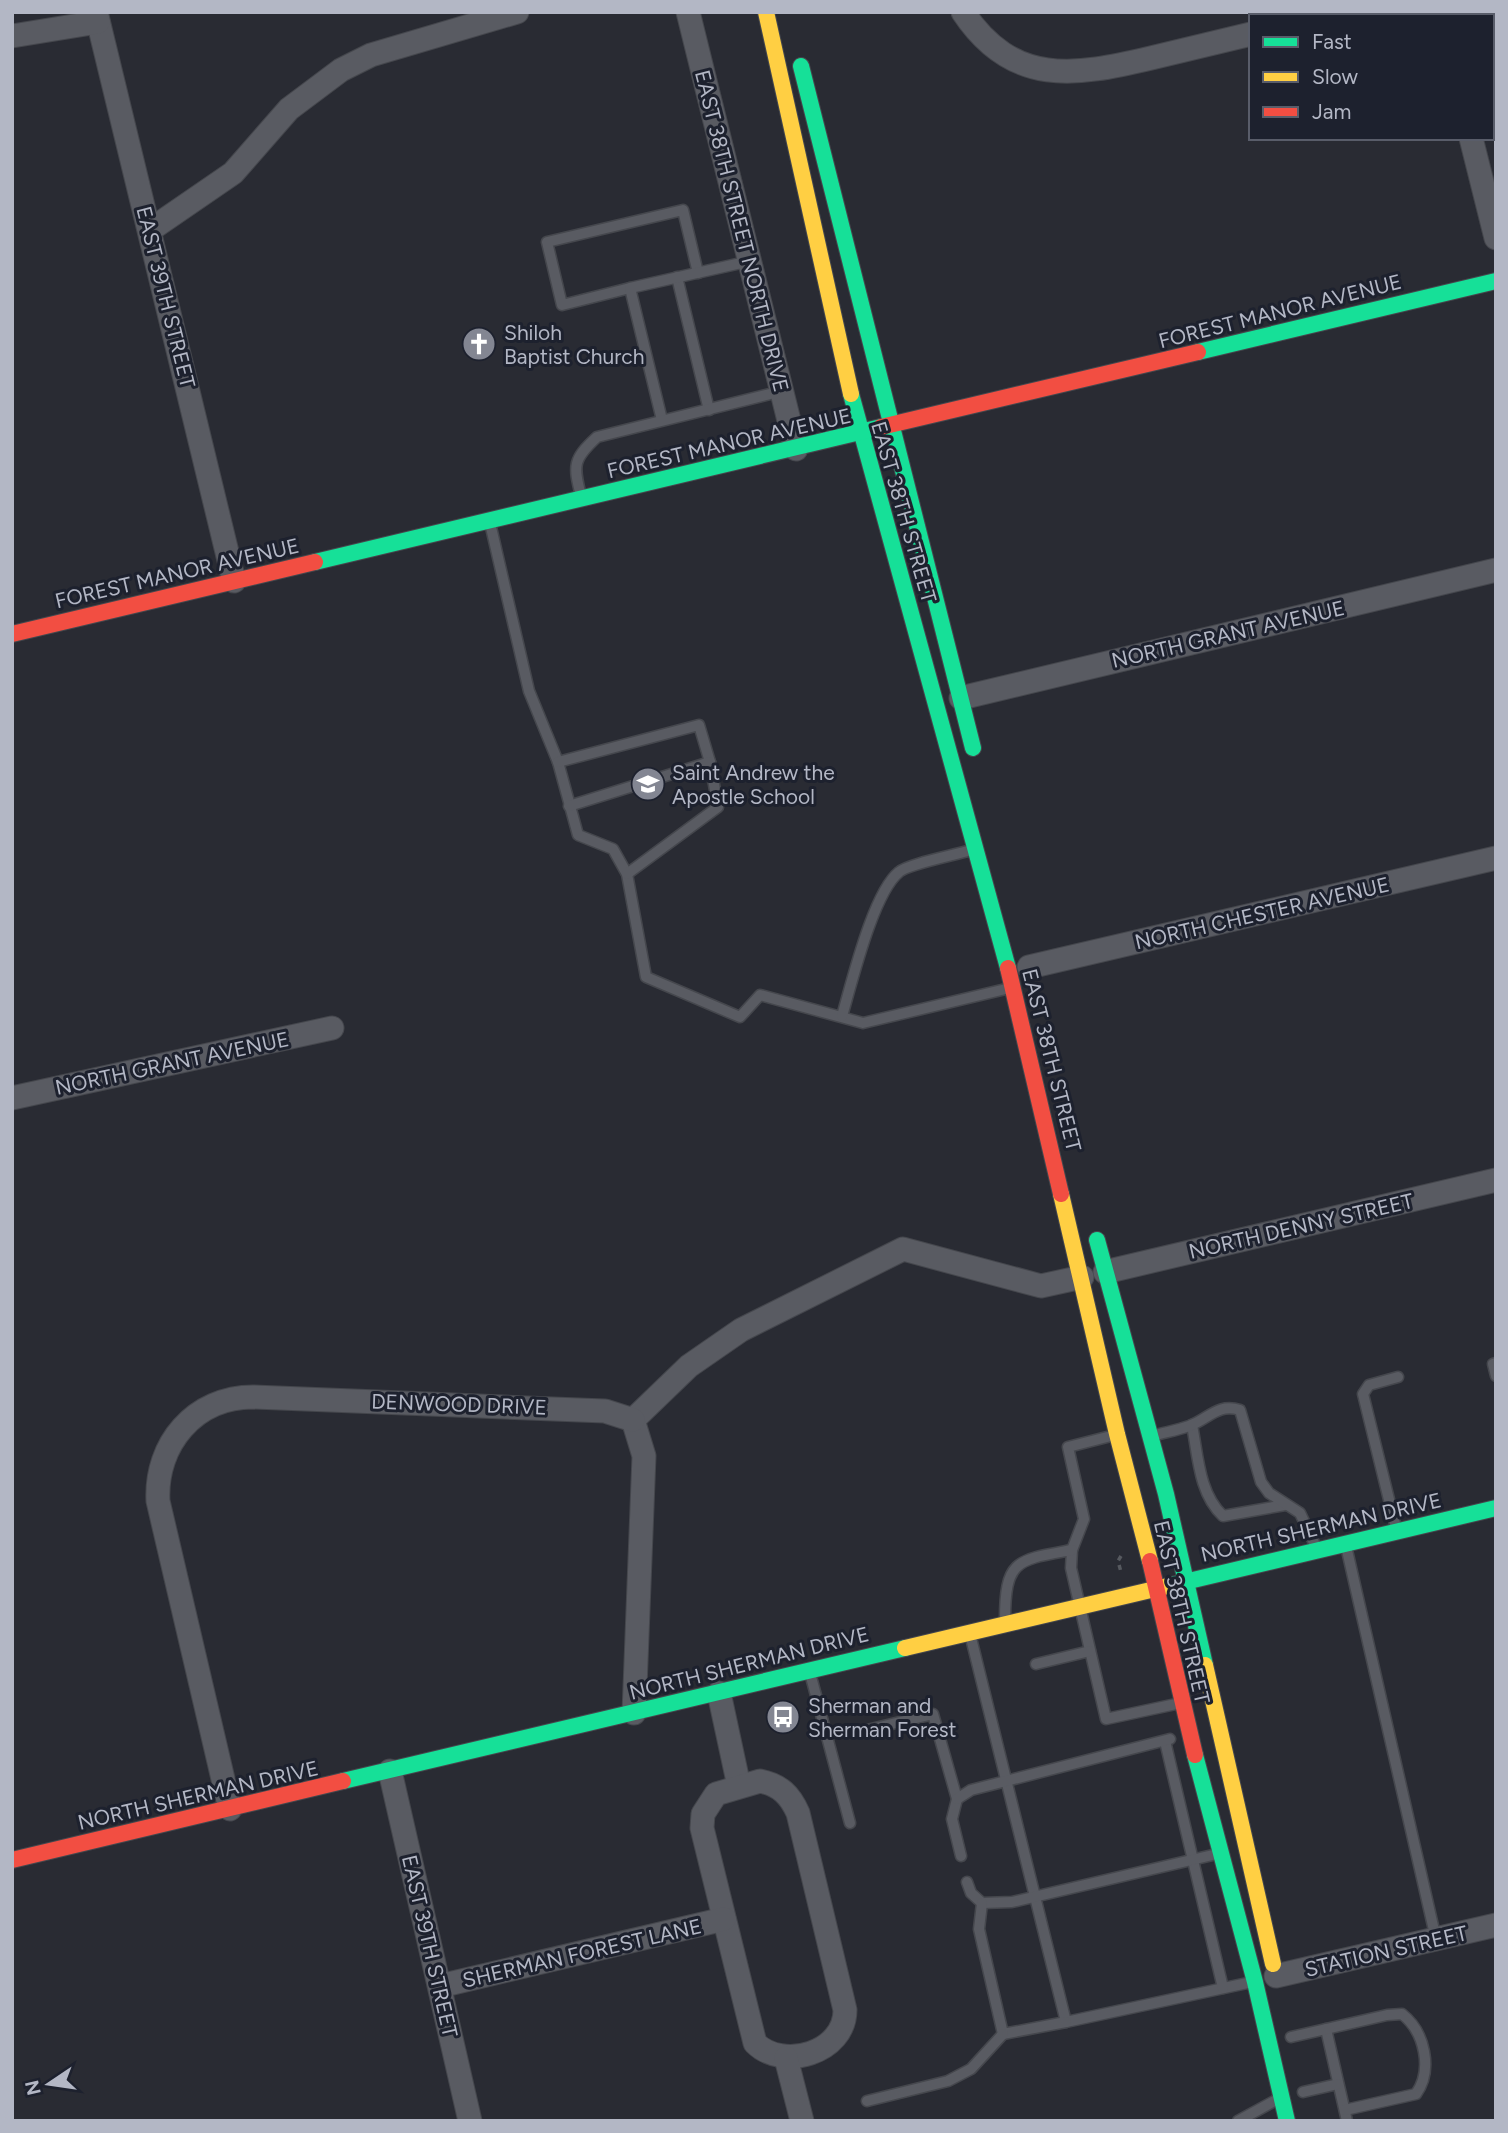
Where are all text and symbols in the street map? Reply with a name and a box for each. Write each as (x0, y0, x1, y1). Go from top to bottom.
legend (1249, 14, 1494, 140)
text: Fast (1312, 29, 1352, 54)
text: Slow (1312, 64, 1358, 89)
street label: EAST 38TH STREET NORTH DRIVE (690, 67, 794, 395)
text: Jam (1312, 99, 1351, 124)
street label: EAST 39TH STREET (131, 204, 201, 391)
street label: FOREST MANOR AVENUE (1156, 269, 1404, 353)
place label: Shiloh Baptist Church (504, 320, 644, 369)
church icon: Shiloh Baptist Church (460, 325, 498, 363)
street label: FOREST MANOR AVENUE (605, 403, 853, 483)
street label: EAST 38TH STREET (866, 419, 942, 606)
street label: FOREST MANOR AVENUE (53, 533, 301, 613)
street label: NORTH GRANT AVENUE (1109, 595, 1347, 673)
place label: Saint Andrew the Apostle School (672, 760, 835, 809)
school or university icon: Saint Andrew the Apostle School (629, 765, 667, 803)
street label: NORTH CHESTER AVENUE (1132, 872, 1392, 954)
street label: EAST 38TH STREET (1017, 966, 1087, 1154)
street label: NORTH GRANT AVENUE (53, 1026, 291, 1100)
street label: NORTH DENNY STREET (1186, 1188, 1416, 1264)
street label: DENWOOD DRIVE (371, 1388, 547, 1420)
street label: NORTH SHERMAN DRIVE (1198, 1487, 1444, 1567)
street label: EAST 38TH STREET (1149, 1518, 1215, 1706)
street label: NORTH SHERMAN DRIVE (627, 1621, 871, 1705)
place label: Sherman and Sherman Forest (808, 1693, 956, 1742)
bus stop icon: Sherman and Sherman Forest (764, 1698, 802, 1736)
street label: NORTH SHERMAN DRIVE (75, 1755, 321, 1835)
street label: EAST 39TH STREET (397, 1852, 463, 2040)
street label: SHERMAN FOREST LANE (460, 1913, 704, 1993)
street label: STATION STREET (1302, 1920, 1470, 1982)
north arrow (14, 2049, 84, 2119)
text: N (20, 2078, 46, 2097)

